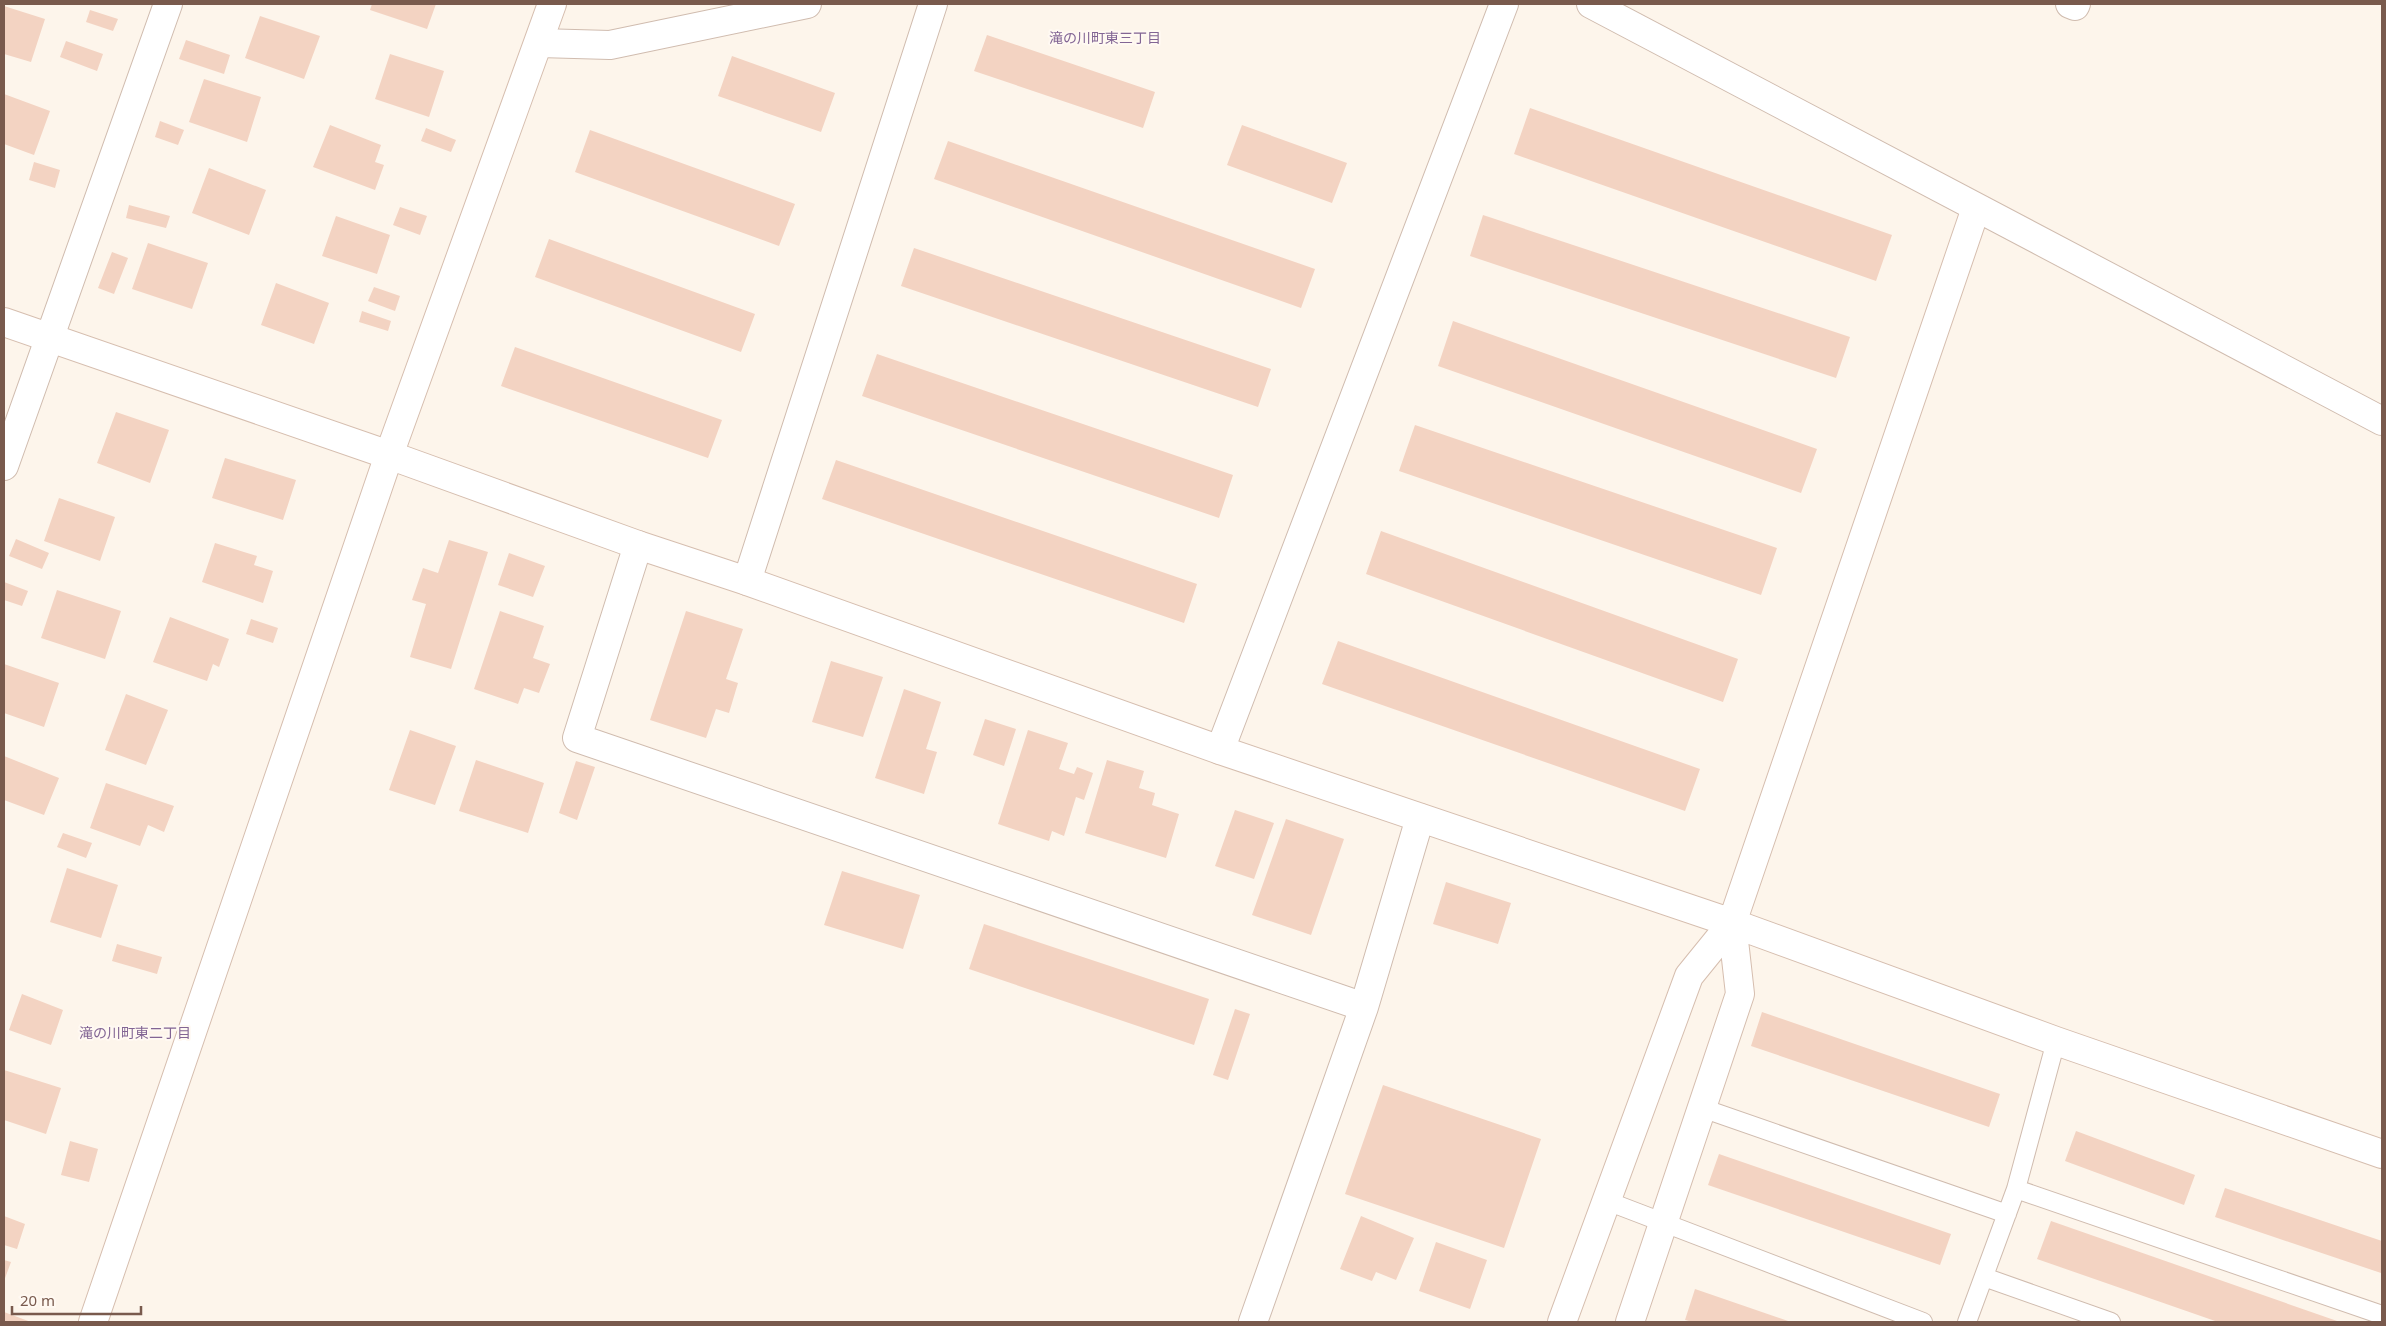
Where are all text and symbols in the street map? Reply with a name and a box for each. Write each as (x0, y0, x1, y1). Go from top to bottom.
district label: 滝の川町東三丁目 (1049, 28, 1161, 47)
district label: 滝の川町東二丁目 (79, 1023, 191, 1042)
scale bar (12, 1284, 141, 1316)
text: 20 m (20, 1290, 55, 1310)

